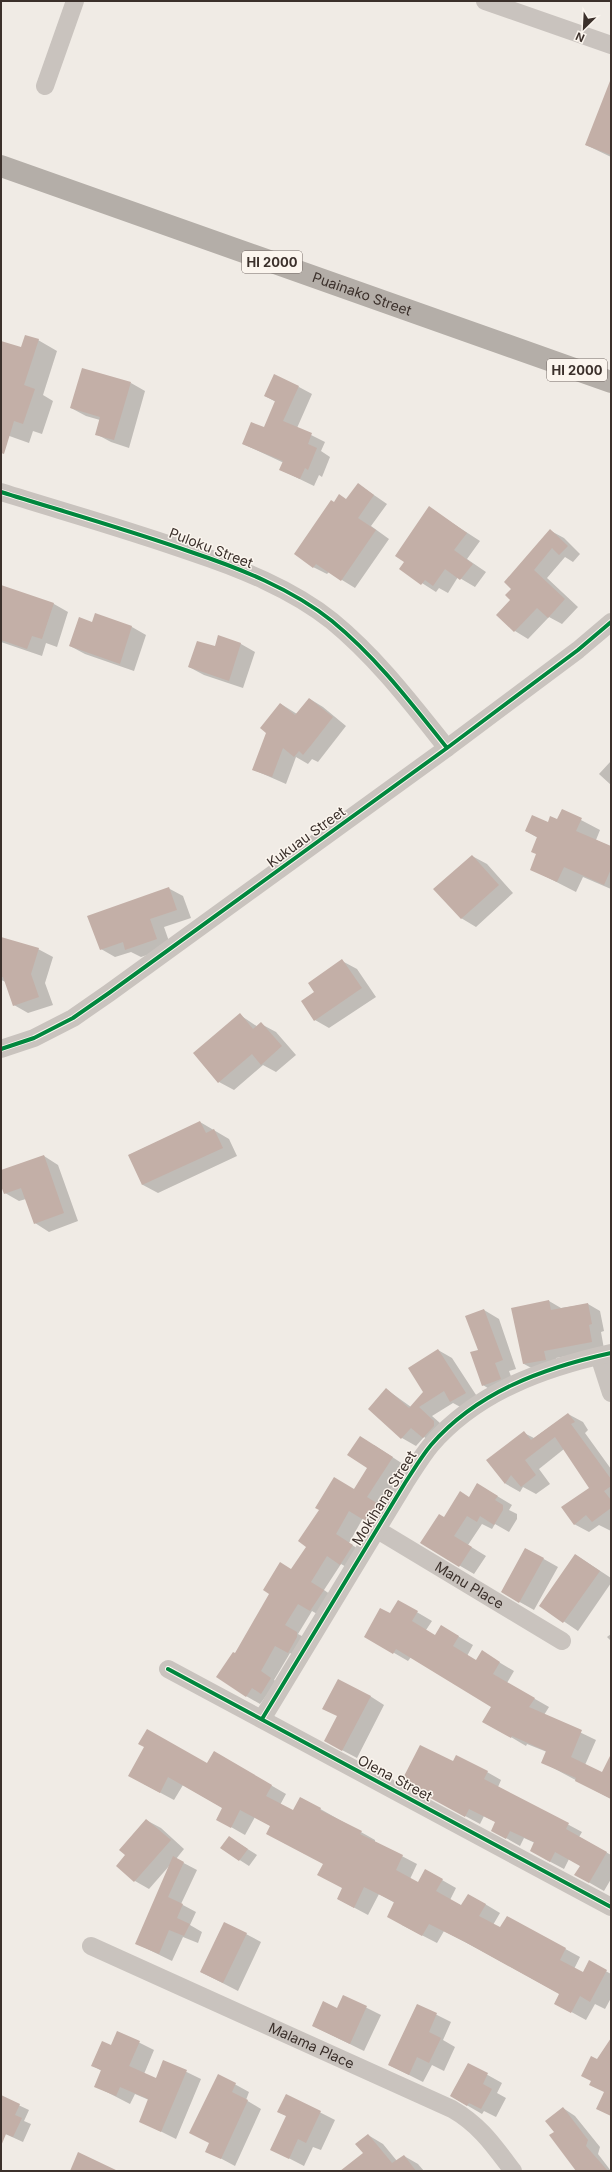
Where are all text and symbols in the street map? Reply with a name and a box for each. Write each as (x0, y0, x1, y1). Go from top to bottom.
north arrow (564, 8, 604, 48)
text: N (573, 29, 587, 45)
road number: HI 2000 (242, 251, 302, 273)
street label: Puainako Street (310, 268, 414, 319)
road number: HI 2000 (547, 359, 607, 381)
street label: Puloku Street (167, 524, 256, 571)
street label: Kukuau Street (263, 802, 349, 871)
street label: Mokihana Street (348, 1447, 420, 1548)
street label: Manu Place (432, 1558, 507, 1612)
street label: Olena Street (355, 1751, 436, 1804)
street label: Malama Place (266, 2018, 357, 2072)

